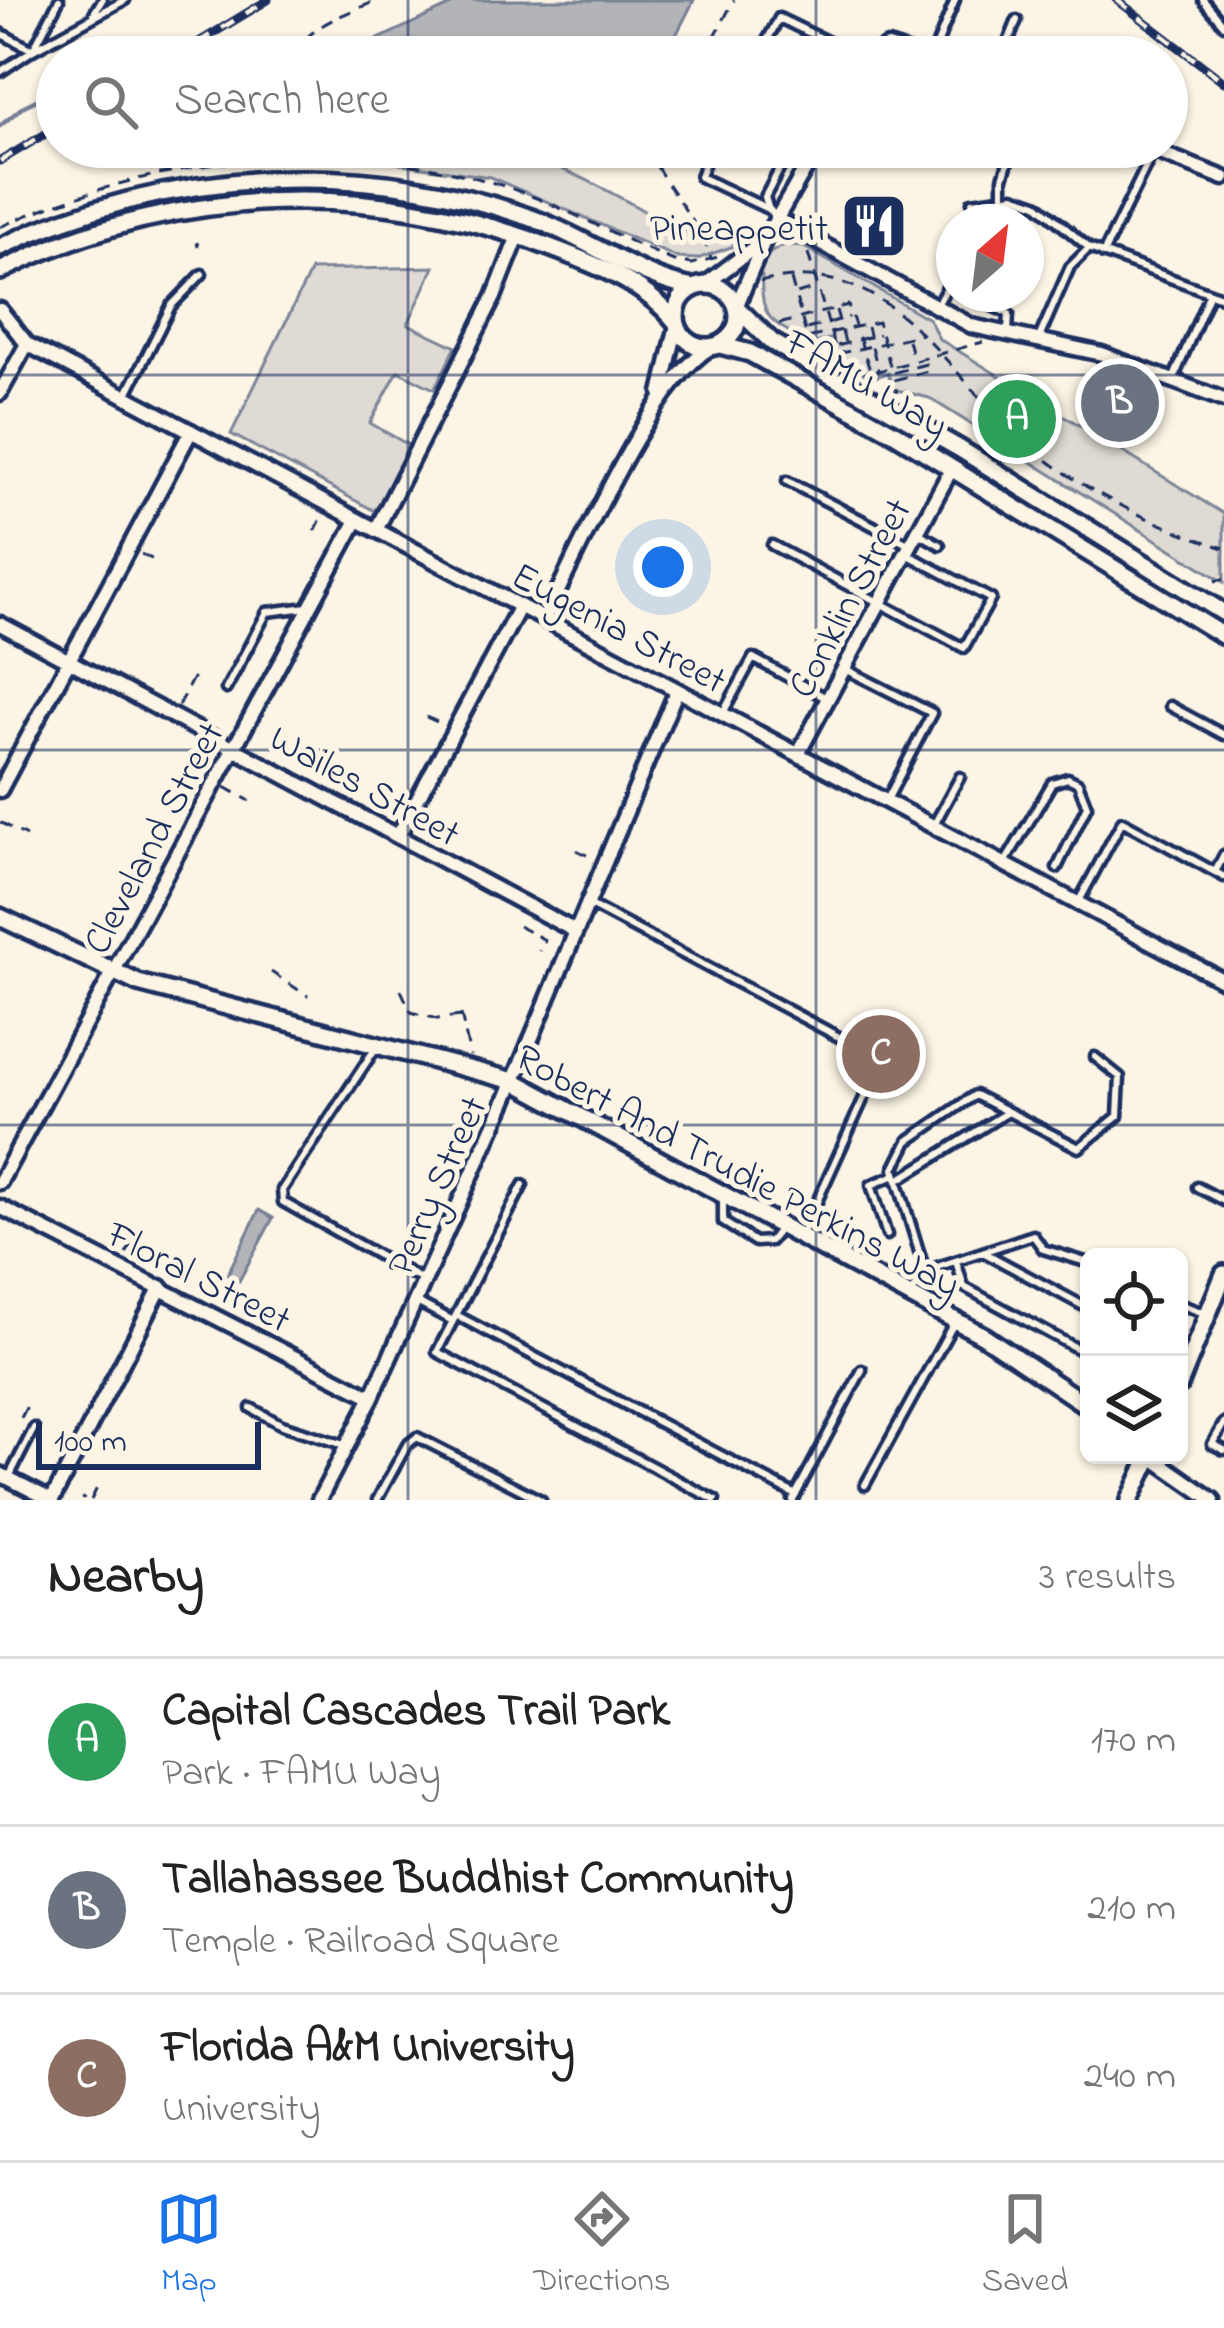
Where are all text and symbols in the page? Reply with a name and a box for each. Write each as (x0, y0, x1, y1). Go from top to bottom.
search box (36, 36, 1188, 168)
icon: search (78, 69, 144, 135)
text: Search here (174, 69, 390, 135)
restaurant icon: Pineappetit (839, 191, 909, 261)
place label: Pineappetit (650, 202, 828, 259)
north arrow (936, 204, 1044, 312)
street label: FAMU Way (773, 316, 958, 456)
pin: B (1081, 358, 1159, 448)
pin: A (978, 374, 1056, 464)
street label: Conklin Street (775, 489, 929, 709)
your location (633, 537, 693, 597)
street label: Eugenia Street (500, 549, 736, 711)
street label: Wailes Street (258, 712, 470, 864)
street label: Cleveland Street (71, 713, 241, 965)
pin: C (842, 1009, 920, 1099)
street label: Robert And Trudie Perkins Way (504, 1031, 970, 1315)
street label: Perry Street (374, 1088, 504, 1286)
street label: Floral Street (95, 1208, 300, 1350)
map controls (1080, 1248, 1188, 1464)
button: locate (1080, 1248, 1188, 1356)
button: layers (1080, 1356, 1188, 1464)
scale bar (36, 1416, 261, 1469)
text: 100 m (54, 1419, 127, 1467)
text: Nearby (48, 1541, 204, 1616)
text: 3 results (1039, 1550, 1176, 1607)
text: Capital Cascades Trail Park (162, 1680, 670, 1746)
text: A (75, 1713, 99, 1770)
text: 170 m (1091, 1713, 1176, 1770)
text: Park · FAMU Way (162, 1746, 441, 1803)
text: Tallahassee Buddhist Community (162, 1848, 794, 1914)
text: B (74, 1881, 100, 1938)
text: 210 m (1087, 1881, 1176, 1938)
text: Temple · Railroad Square (162, 1914, 559, 1971)
text: Florida A&M University (162, 2016, 575, 2082)
text: C (76, 2049, 98, 2106)
text: 240 m (1084, 2049, 1176, 2106)
text: University (162, 2082, 320, 2139)
tab: Map (156, 2186, 222, 2306)
tab: Directions (533, 2186, 671, 2306)
tab: Saved (982, 2186, 1068, 2306)

